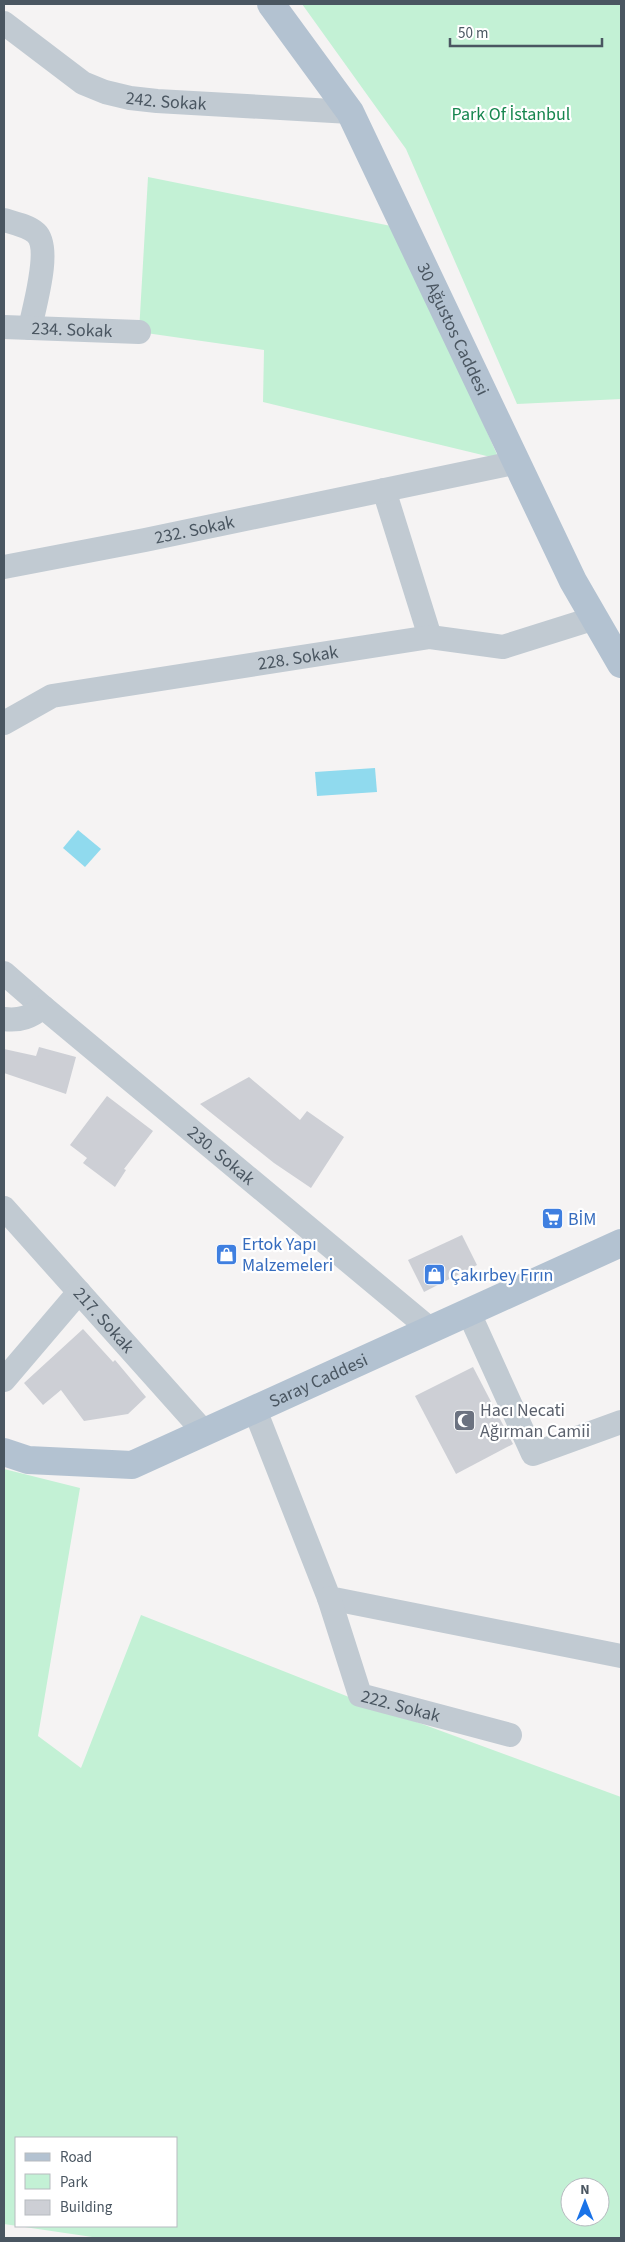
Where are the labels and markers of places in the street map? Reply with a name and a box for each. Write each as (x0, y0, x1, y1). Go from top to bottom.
supermarket icon: BİM (540, 1207, 564, 1231)
place label: BİM (568, 1207, 596, 1232)
place label: Ertok Yapı Malzemeleri (242, 1232, 333, 1278)
shop icon: Ertok Yapı Malzemeleri (214, 1242, 238, 1266)
shop icon: Çakırbey Fırın (422, 1263, 446, 1287)
place label: Çakırbey Fırın (450, 1263, 553, 1288)
place label: Hacı Necati Ağırman Camii (480, 1398, 590, 1444)
mosque icon: Hacı Necati Ağırman Camii (452, 1408, 476, 1432)

